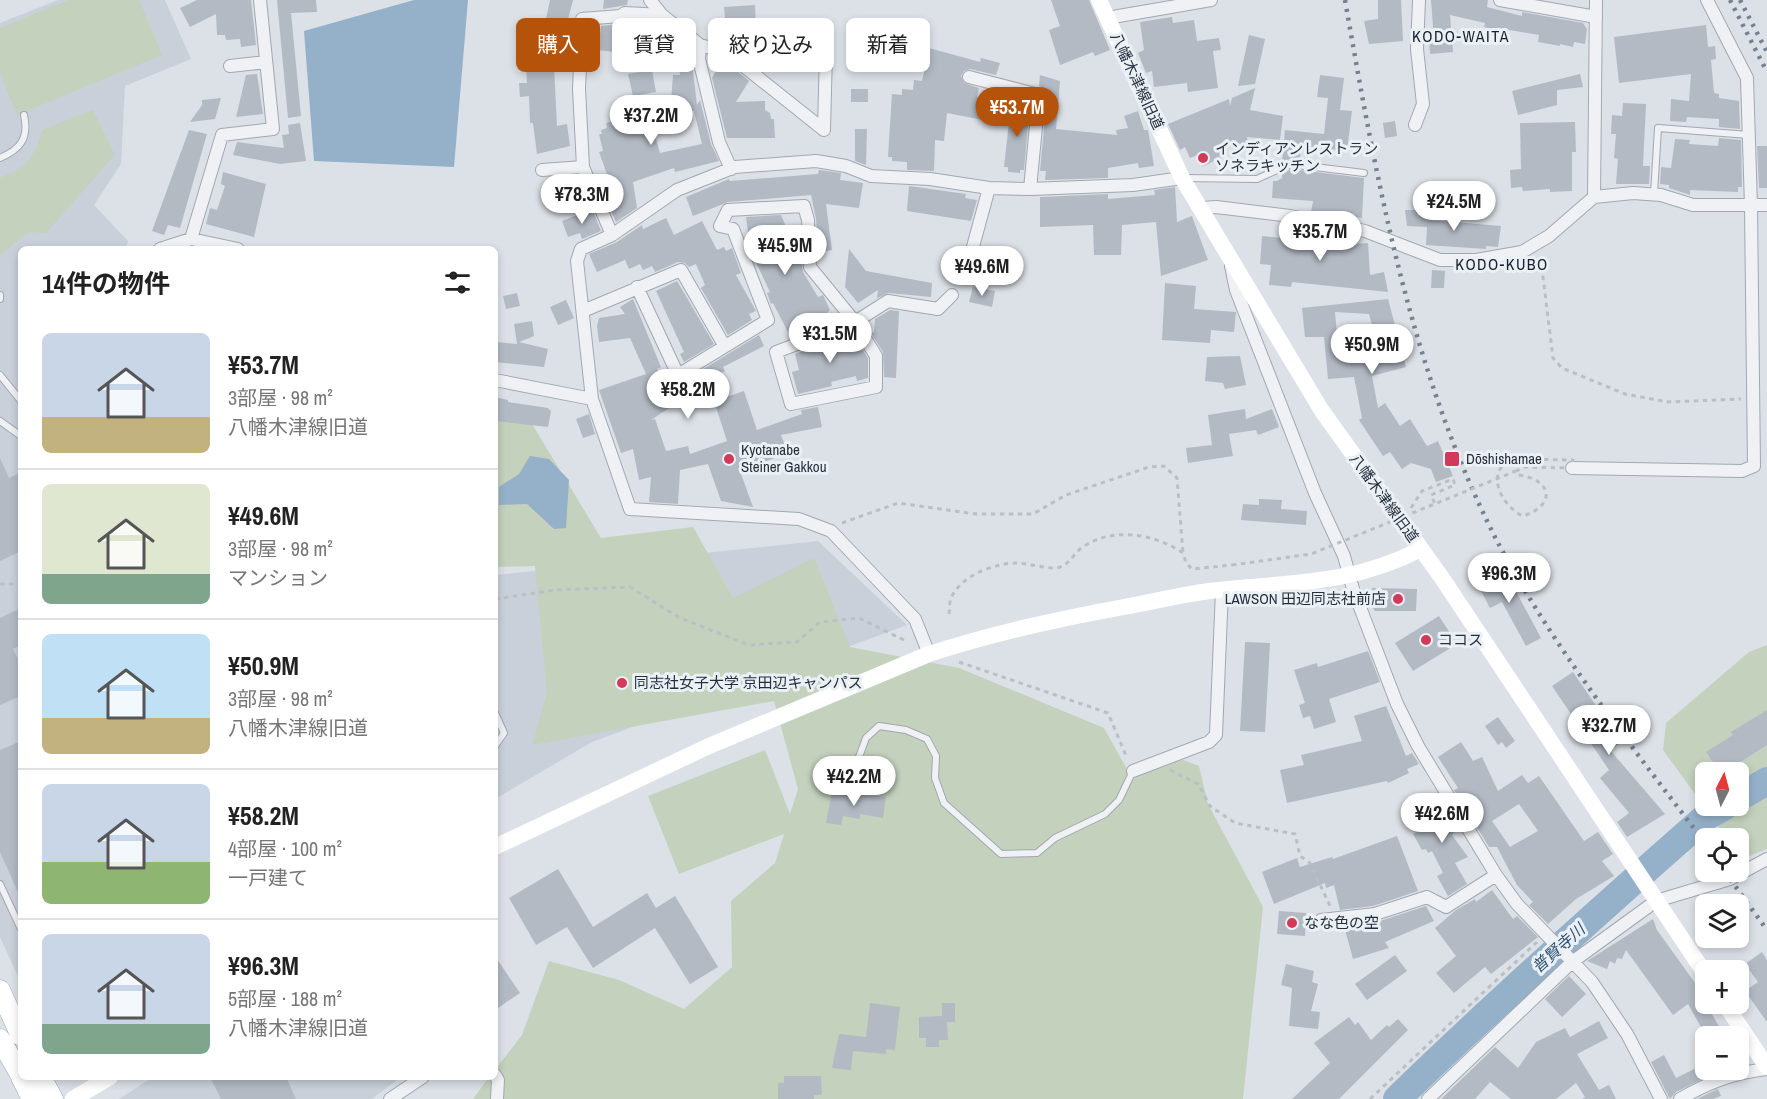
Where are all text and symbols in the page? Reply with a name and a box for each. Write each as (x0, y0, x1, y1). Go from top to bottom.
chip: 購入 (516, 18, 600, 72)
chip: 賃貸 (612, 18, 696, 72)
chip: 絞り込み (708, 18, 834, 72)
chip: 新着 (846, 18, 930, 72)
district label: KODO-WAITA (1412, 25, 1510, 47)
street label: 八幡木津線旧道 (1106, 29, 1169, 133)
pin: ¥53.7M (968, 87, 1066, 138)
text: ¥53.7M (990, 93, 1044, 120)
pin: ¥37.2M (602, 95, 700, 146)
text: ¥37.2M (624, 101, 678, 128)
place label: インディアンレストラン ソネラキッチン (1215, 138, 1378, 176)
marker: インディアンレストラン ソネラキッチン (1196, 151, 1210, 165)
pin: ¥78.3M (533, 174, 631, 225)
text: ¥78.3M (555, 180, 609, 207)
pin: ¥24.5M (1405, 181, 1503, 232)
text: ¥24.5M (1427, 187, 1481, 214)
pin: ¥35.7M (1271, 211, 1369, 262)
text: ¥35.7M (1293, 217, 1347, 244)
pin: ¥45.9M (736, 225, 834, 276)
text: ¥45.9M (758, 231, 812, 258)
pin: ¥49.6M (933, 246, 1031, 297)
text: ¥49.6M (955, 252, 1009, 279)
district label: KODO-KUBO (1455, 253, 1549, 275)
text: 14件の物件 (42, 266, 170, 301)
icon: filters (441, 266, 474, 299)
pin: ¥31.5M (781, 313, 879, 364)
text: ¥31.5M (803, 319, 857, 346)
pin: ¥50.9M (1323, 324, 1421, 375)
text: ¥50.9M (1345, 330, 1399, 357)
text: ¥53.7M (228, 347, 299, 382)
icon: home (90, 357, 162, 429)
pin: ¥58.2M (639, 369, 737, 420)
text: ¥58.2M (661, 375, 715, 402)
text: 3部屋 · 98 m² (228, 384, 333, 411)
text: 八幡木津線旧道 (228, 413, 368, 440)
place label: Kyotanabe Steiner Gakkou (741, 439, 826, 477)
place label: Dōshishamae (1466, 448, 1542, 469)
street label: 八幡木津線旧道 (1345, 449, 1424, 546)
marker: Dōshishamae (1443, 450, 1461, 468)
marker: Kyotanabe Steiner Gakkou (722, 452, 736, 466)
text: ¥49.6M (228, 498, 299, 533)
icon: home (90, 508, 162, 580)
text: 3部屋 · 98 m² (228, 535, 333, 562)
pin: ¥96.3M (1460, 553, 1558, 604)
text: ¥96.3M (1482, 559, 1536, 586)
text: マンション (228, 564, 328, 591)
place label: LAWSON 田辺同志社前店 (1225, 588, 1386, 609)
marker: LAWSON 田辺同志社前店 (1391, 592, 1405, 606)
place label: ココス (1438, 629, 1483, 650)
marker: ココス (1419, 633, 1433, 647)
text: ¥50.9M (228, 648, 299, 683)
icon: home (90, 658, 162, 730)
place label: 同志社女子大学 京田辺キャンパス (634, 672, 862, 693)
marker: 同志社女子大学 京田辺キャンパス (615, 676, 629, 690)
text: 3部屋 · 98 m² (228, 685, 333, 712)
pin: ¥32.7M (1560, 705, 1658, 756)
text: ¥32.7M (1582, 711, 1636, 738)
text: 八幡木津線旧道 (228, 714, 368, 741)
pin: ¥42.2M (805, 756, 903, 807)
text: ¥42.2M (827, 762, 881, 789)
north arrow (1695, 762, 1749, 816)
map controls (1695, 762, 1749, 1080)
pin: ¥42.6M (1393, 793, 1491, 844)
text: ¥58.2M (228, 798, 299, 833)
text: ¥42.6M (1415, 799, 1469, 826)
icon: home (90, 808, 162, 880)
button: locate (1695, 828, 1749, 882)
text: 4部屋 · 100 m² (228, 835, 342, 862)
text: 一戸建て (228, 864, 308, 891)
button: layers (1695, 894, 1749, 948)
place label: なな色の空 (1304, 912, 1379, 933)
marker: なな色の空 (1285, 916, 1299, 930)
water label: 普賢寺川 (1527, 917, 1591, 978)
text: ¥96.3M (228, 948, 299, 983)
icon: home (90, 958, 162, 1030)
button: + (1695, 960, 1749, 1014)
text: 5部屋 · 188 m² (228, 985, 342, 1012)
text: 八幡木津線旧道 (228, 1014, 368, 1041)
button: − (1695, 1026, 1749, 1080)

